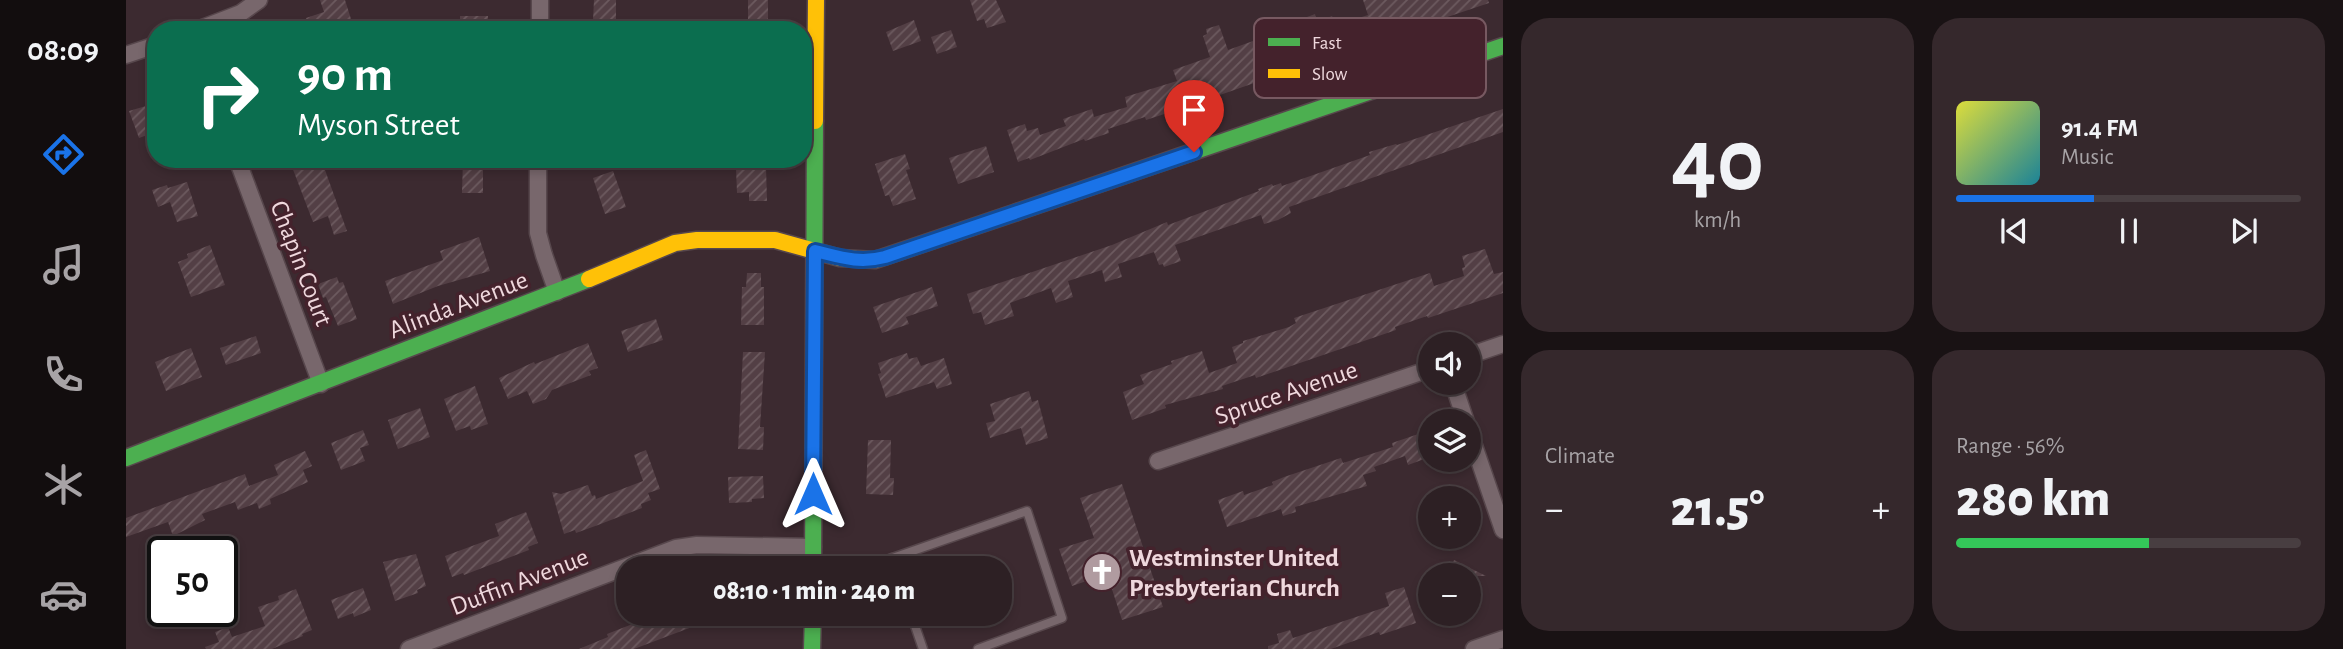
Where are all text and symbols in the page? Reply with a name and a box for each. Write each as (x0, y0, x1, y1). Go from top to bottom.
legend (1254, 18, 1486, 98)
text: 08:09 (27, 34, 99, 66)
text: Fast (1312, 34, 1342, 53)
icon: right (182, 49, 273, 140)
text: 90 m (297, 51, 393, 100)
text: Slow (1312, 65, 1348, 84)
pin (1164, 80, 1224, 152)
icon: arrive (1175, 91, 1213, 129)
text: Myson Street (297, 109, 460, 141)
text: 91.4 FM (2061, 115, 2138, 141)
text: 40 (1671, 116, 1764, 207)
icon: directions (39, 130, 88, 179)
text: Music (2061, 146, 2113, 169)
street label: Chapin Court (265, 197, 337, 330)
text: km/h (1694, 209, 1741, 232)
icon: previous (1995, 212, 2033, 250)
icon: pause (2110, 212, 2148, 250)
icon: next (2225, 212, 2263, 250)
icon: music (39, 240, 88, 289)
street label: Alinda Avenue (385, 267, 532, 343)
map controls (1418, 332, 1481, 626)
button: sound (1418, 332, 1481, 395)
icon: phone (39, 350, 88, 399)
street label: Spruce Avenue (1212, 356, 1361, 429)
button: layers (1418, 409, 1481, 472)
text: Range · 56% (1956, 435, 2065, 458)
text: Climate (1545, 445, 1615, 468)
position arrow (776, 457, 850, 531)
icon: climate (39, 460, 88, 509)
text: 280 km (1956, 473, 2110, 525)
text: 21.5° (1671, 483, 1764, 535)
button: + (1418, 486, 1481, 549)
text: − (1545, 491, 1563, 529)
text: + (1872, 491, 1890, 529)
speed limit sign: 50 (147, 536, 238, 627)
street label: Duffin Avenue (447, 544, 592, 620)
place label: Westminster United Presbyterian Church (1129, 545, 1340, 601)
church icon: Westminster United Presbyterian Church (1081, 551, 1123, 593)
button: − (1418, 563, 1481, 626)
icon: car (39, 570, 88, 619)
text: 08:10 · 1 min · 240 m (713, 578, 915, 604)

